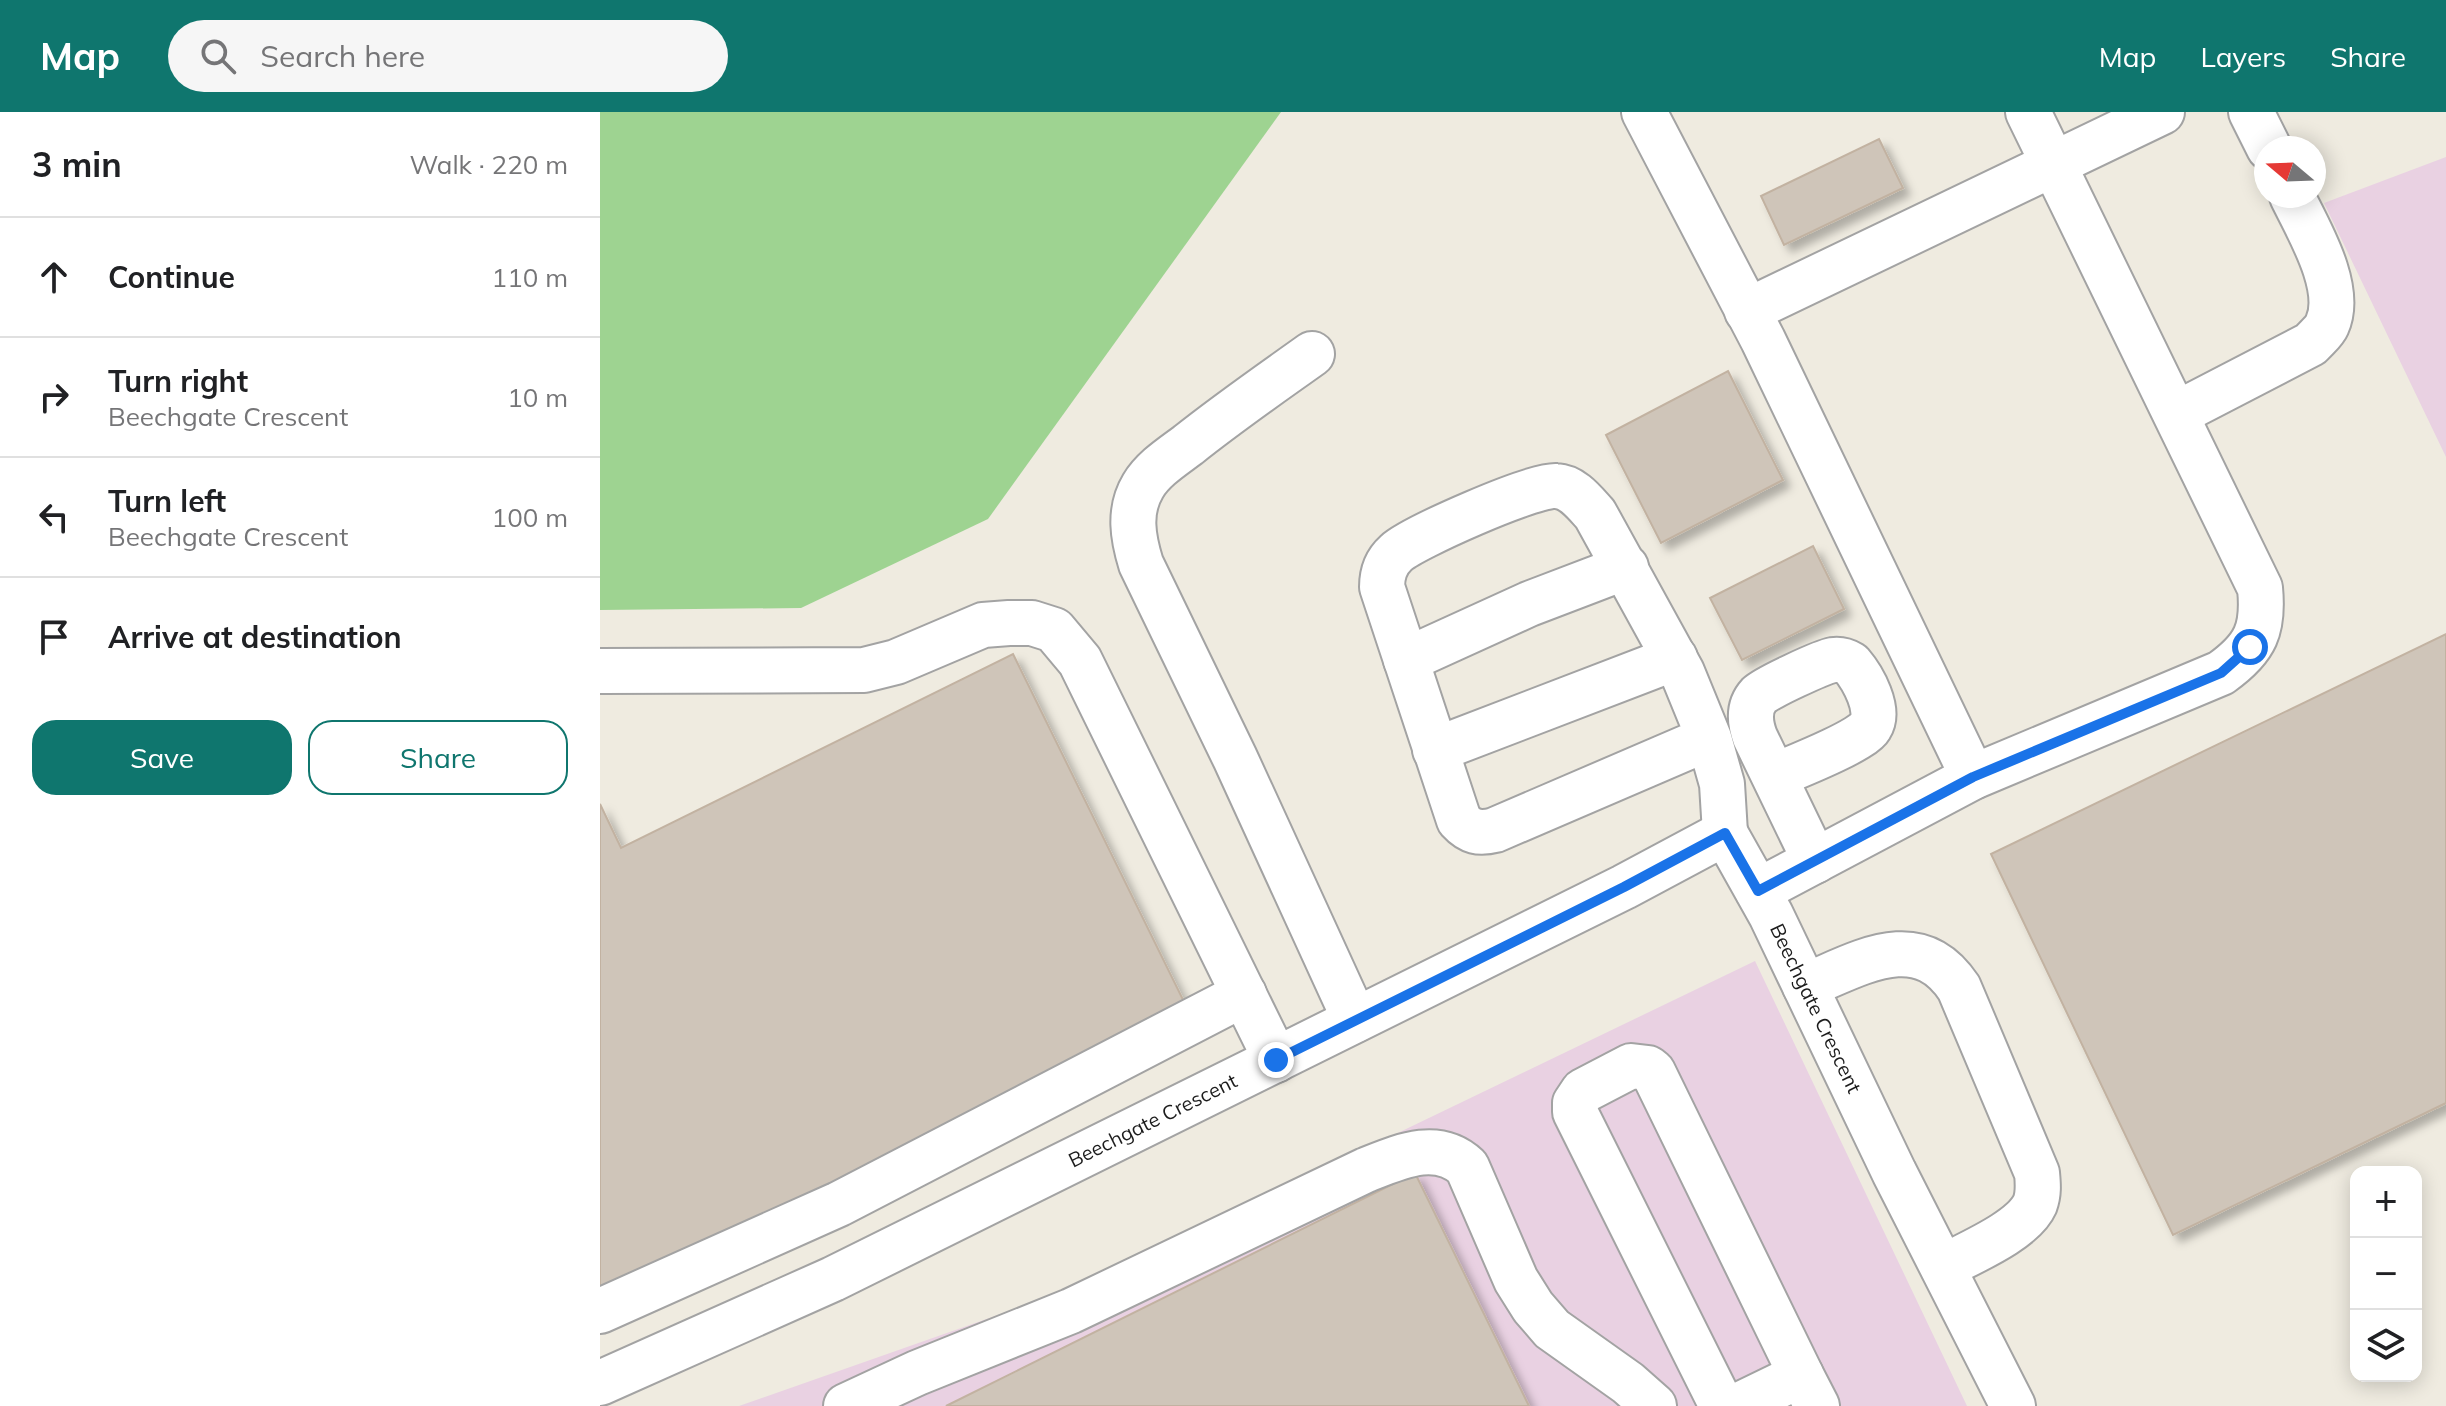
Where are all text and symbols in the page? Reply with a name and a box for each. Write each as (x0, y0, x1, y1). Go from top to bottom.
search box (168, 20, 728, 92)
text: Map (40, 32, 120, 80)
icon: search (196, 34, 240, 78)
text: Search here (260, 37, 425, 75)
text: Map (2099, 39, 2156, 74)
text: Layers (2200, 39, 2286, 74)
text: Share (2330, 39, 2406, 74)
north arrow (2254, 136, 2326, 208)
text: 3 min (32, 143, 122, 186)
text: Walk · 220 m (409, 148, 568, 181)
icon: ahead (32, 255, 76, 299)
text: Continue (108, 258, 235, 296)
text: 110 m (492, 261, 568, 294)
text: Turn right (108, 362, 248, 400)
icon: right (32, 375, 76, 419)
text: 10 m (507, 381, 568, 414)
text: Beechgate Crescent (108, 400, 348, 433)
text: Turn left (108, 482, 226, 520)
icon: left (32, 495, 76, 539)
text: 100 m (492, 501, 568, 534)
text: Beechgate Crescent (108, 520, 348, 553)
icon: arrive (32, 615, 76, 659)
text: Arrive at destination (108, 618, 402, 656)
route start (2232, 629, 2268, 665)
button: Save (32, 720, 292, 795)
button: Share (308, 720, 568, 795)
street label: Beechgate Crescent (1765, 919, 1867, 1097)
route end (1258, 1042, 1294, 1078)
street label: Beechgate Crescent (1064, 1068, 1241, 1172)
map controls (2350, 1166, 2422, 1382)
button: + (2350, 1166, 2422, 1238)
button: − (2350, 1238, 2422, 1310)
button: layers (2350, 1310, 2422, 1382)

